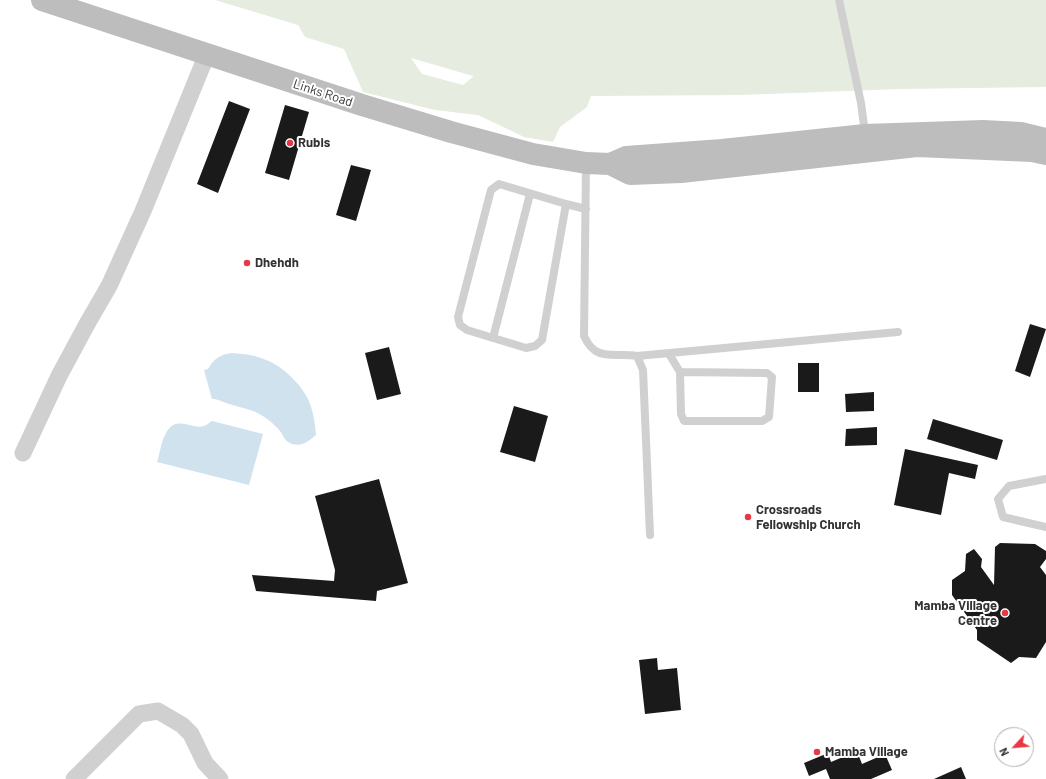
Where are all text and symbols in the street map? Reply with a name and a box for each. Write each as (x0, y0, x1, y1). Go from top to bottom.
street label: Links Road (291, 76, 355, 110)
place label: Rubis (298, 135, 330, 151)
marker: Rubis (285, 138, 295, 148)
place label: Dhehdh (255, 255, 299, 271)
marker: Dhehdh (242, 258, 252, 268)
place label: Crossroads Fellowship Church (756, 502, 860, 533)
marker: Crossroads Fellowship Church (743, 512, 753, 522)
place label: Mamba Village Centre (914, 598, 997, 629)
marker: Mamba Village Centre (1000, 608, 1010, 618)
north arrow (994, 727, 1034, 767)
place label: Mamba Village (825, 744, 908, 760)
text: N (996, 746, 1011, 758)
marker: Mamba Village (812, 747, 822, 757)

